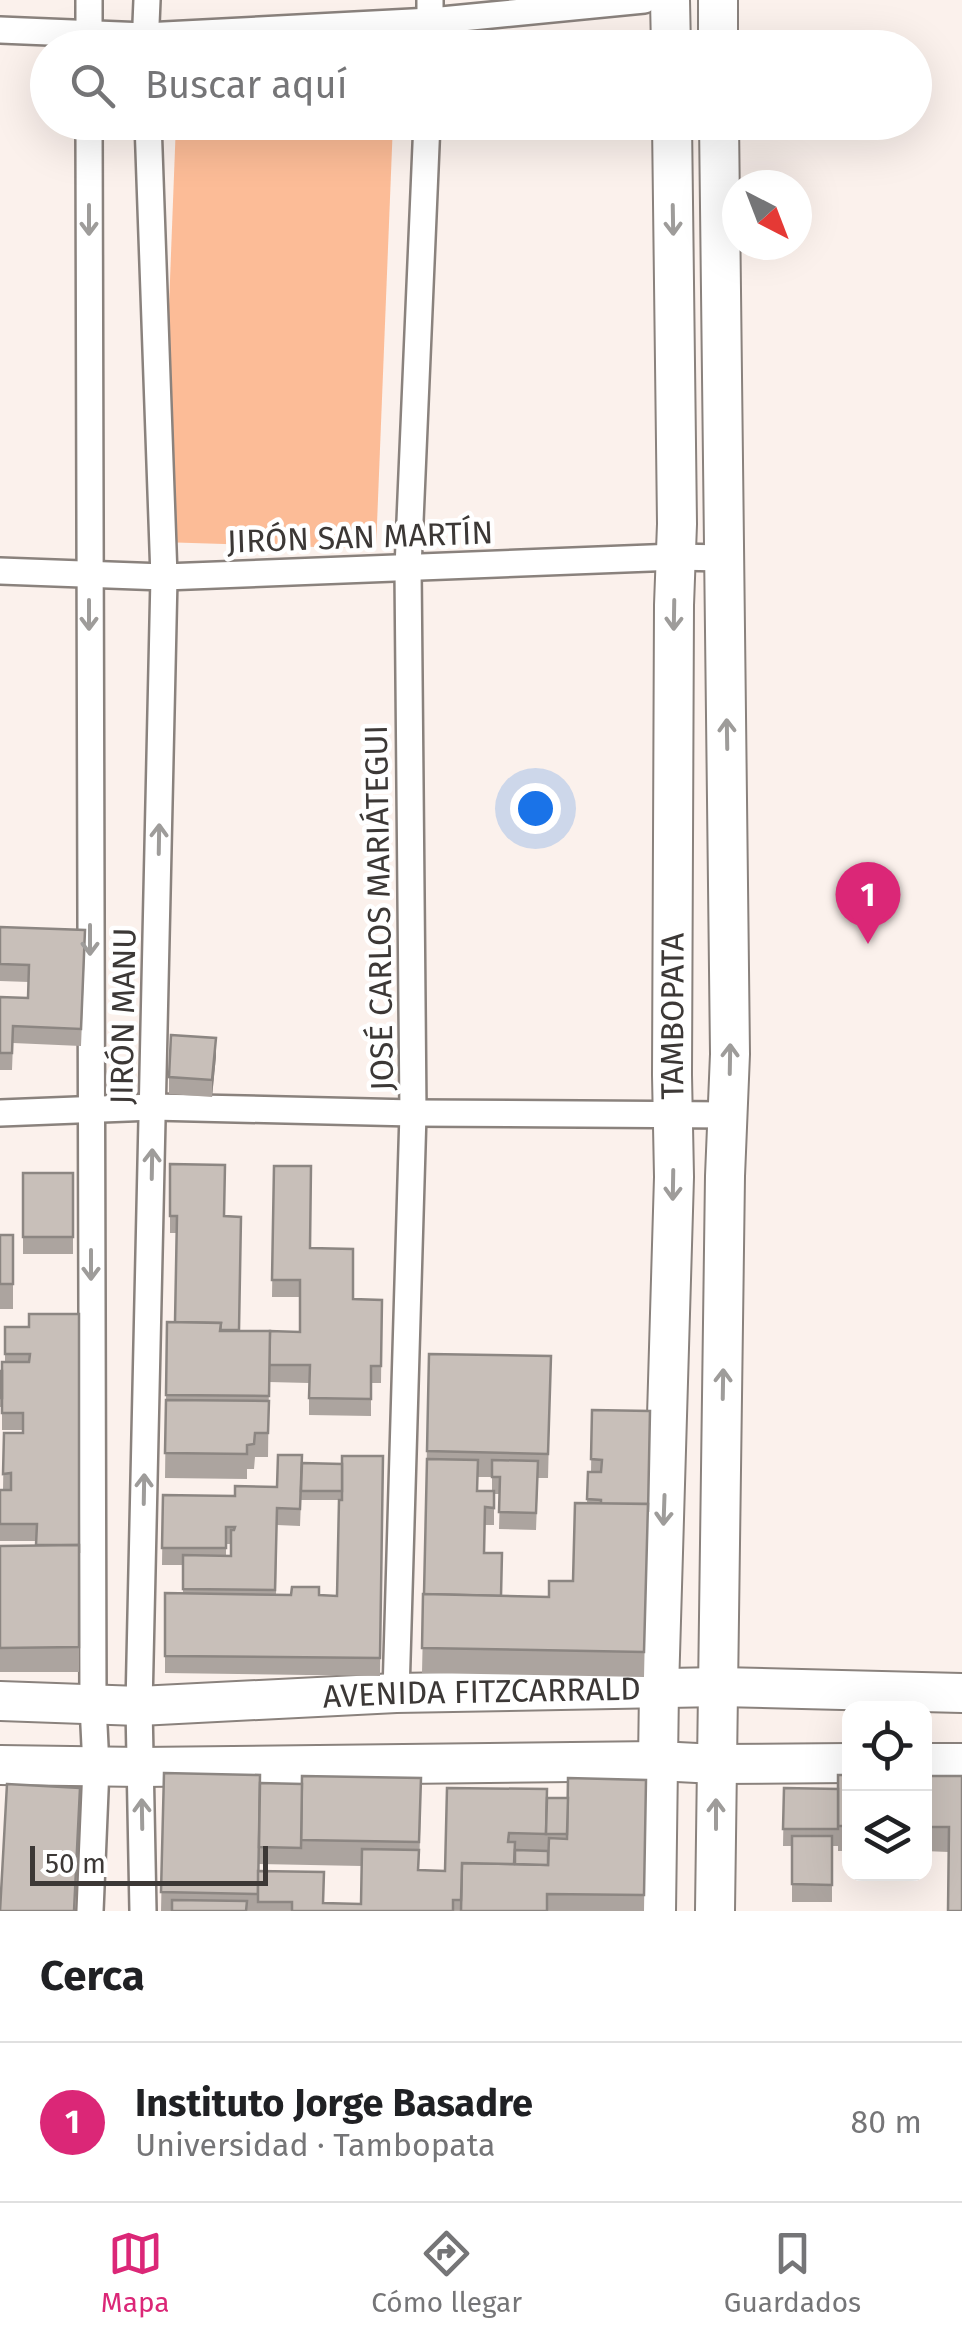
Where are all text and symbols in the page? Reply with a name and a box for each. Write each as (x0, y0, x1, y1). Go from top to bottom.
search box (30, 30, 932, 140)
icon: search (65, 58, 120, 113)
text: Buscar aquí (145, 62, 347, 108)
north arrow (722, 170, 812, 260)
one-way arrow (80, 202, 98, 235)
one-way arrow (664, 203, 683, 235)
street label: JIRÓN SAN MARTÍN (226, 513, 494, 561)
one-way arrow (80, 598, 98, 630)
one-way arrow (664, 598, 684, 630)
one-way arrow (718, 718, 736, 750)
street label: JOSÉ CARLOS MARIÁTEGUI (357, 725, 401, 1091)
your location (510, 783, 561, 834)
one-way arrow (149, 823, 168, 855)
pin: 1 (836, 862, 900, 944)
one-way arrow (80, 922, 100, 955)
street label: JIRÓN MANU (102, 927, 144, 1105)
street label: TAMBOPATA (653, 932, 692, 1100)
one-way arrow (720, 1043, 740, 1076)
one-way arrow (142, 1148, 161, 1180)
one-way arrow (664, 1168, 683, 1200)
one-way arrow (82, 1248, 100, 1280)
one-way arrow (714, 1368, 732, 1400)
one-way arrow (135, 1473, 154, 1505)
one-way arrow (655, 1493, 674, 1525)
street label: AVENIDA FITZCARRALD (322, 1669, 641, 1716)
map controls (842, 1701, 932, 1881)
button: locate (842, 1701, 932, 1791)
button: layers (842, 1791, 932, 1881)
one-way arrow (132, 1798, 151, 1830)
one-way arrow (706, 1798, 726, 1830)
scale bar (30, 1841, 268, 1886)
text: 50 m (45, 1847, 106, 1880)
text: Cerca (40, 1951, 145, 2001)
text: Instituto Jorge Basadre (135, 2080, 533, 2126)
text: 1 (65, 2103, 80, 2141)
text: 80 m (851, 2103, 922, 2141)
text: Universidad · Tambopata (135, 2126, 495, 2164)
tab: Mapa (101, 2226, 169, 2319)
tab: Cómo llegar (371, 2226, 522, 2319)
tab: Guardados (724, 2226, 861, 2319)

